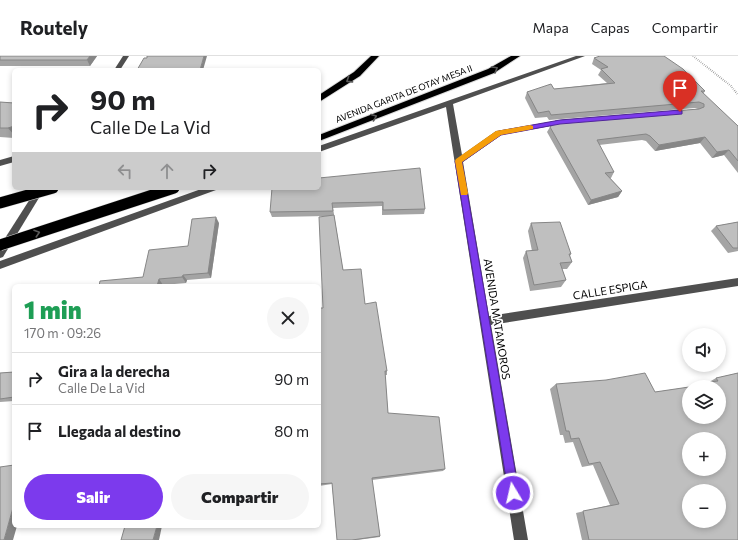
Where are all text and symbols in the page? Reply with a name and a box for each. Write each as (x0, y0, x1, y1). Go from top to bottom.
text: Routely (20, 16, 88, 39)
text: Mapa (533, 19, 569, 36)
text: Capas (591, 19, 630, 36)
text: Compartir (652, 19, 718, 36)
street label: AVENIDA GARITA DE OTAY MESA II (334, 62, 474, 125)
one-way arrow (491, 66, 498, 73)
pin (663, 71, 697, 112)
one-way arrow (346, 75, 353, 82)
icon: arrive (669, 77, 691, 99)
text: 90 m (90, 82, 156, 116)
icon: right (24, 84, 76, 136)
one-way arrow (371, 114, 378, 122)
text: Calle De La Vid (90, 116, 211, 138)
icon: left (114, 160, 136, 182)
icon: ahead (156, 160, 178, 182)
icon: right (198, 160, 220, 182)
one-way arrow (33, 229, 40, 237)
street label: AVENIDA MATAMOROS (481, 257, 513, 380)
street label: CALLE ESPIGA (572, 277, 648, 302)
text: 1 min (24, 295, 82, 324)
button: close (267, 297, 309, 339)
text: 170 m · 09:26 (24, 325, 101, 341)
map controls (682, 328, 726, 528)
button: sound (682, 328, 726, 372)
text: Gira a la derecha (58, 362, 170, 380)
icon: right (24, 368, 46, 390)
text: 90 m (274, 370, 309, 388)
text: Calle De La Vid (58, 380, 145, 396)
button: layers (682, 380, 726, 424)
icon: arrive (24, 420, 46, 442)
text: Llegada al destino (58, 422, 181, 440)
text: 80 m (274, 422, 309, 440)
button: + (682, 432, 726, 476)
position arrow (492, 472, 534, 514)
button: Salir (24, 474, 163, 520)
button: Compartir (171, 474, 309, 520)
button: − (682, 484, 726, 528)

